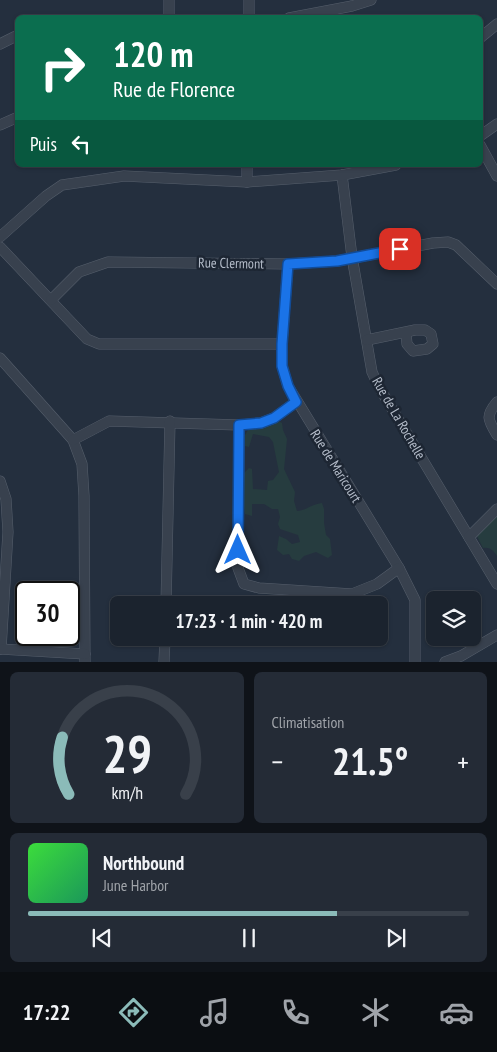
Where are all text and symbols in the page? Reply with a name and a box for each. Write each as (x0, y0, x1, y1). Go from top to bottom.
text: 120 m (113, 31, 194, 77)
icon: right (30, 35, 95, 100)
text: Rue de Florence (113, 75, 235, 103)
icon: left (67, 130, 95, 158)
text: Puis (30, 132, 57, 156)
pin (379, 228, 421, 270)
icon: arrive (386, 235, 414, 263)
street label: Rue Clermont (198, 253, 264, 273)
street label: Rue de La Rochelle (368, 374, 430, 463)
street label: Rue de Maricourt (306, 426, 366, 506)
position arrow (211, 523, 263, 575)
speed limit sign: 30 (15, 581, 80, 646)
map controls (426, 591, 481, 646)
button: layers (426, 591, 481, 646)
text: 17:23 · 1 min · 420 m (176, 609, 322, 633)
text: Climatisation (272, 712, 344, 732)
text: 29 (102, 720, 152, 787)
text: 21.5° (332, 736, 408, 785)
text: − (272, 743, 283, 780)
text: + (457, 743, 469, 780)
text: km/h (111, 781, 143, 804)
text: Northbound (103, 851, 184, 875)
text: June Harbor (103, 875, 168, 895)
icon: previous (88, 924, 116, 952)
icon: pause (235, 924, 263, 952)
icon: next (382, 924, 410, 952)
icon: directions (116, 995, 151, 1030)
icon: music (197, 995, 232, 1030)
icon: phone (278, 995, 313, 1030)
icon: climate (358, 995, 393, 1030)
icon: car (439, 995, 474, 1030)
text: 17:22 (23, 998, 70, 1026)

